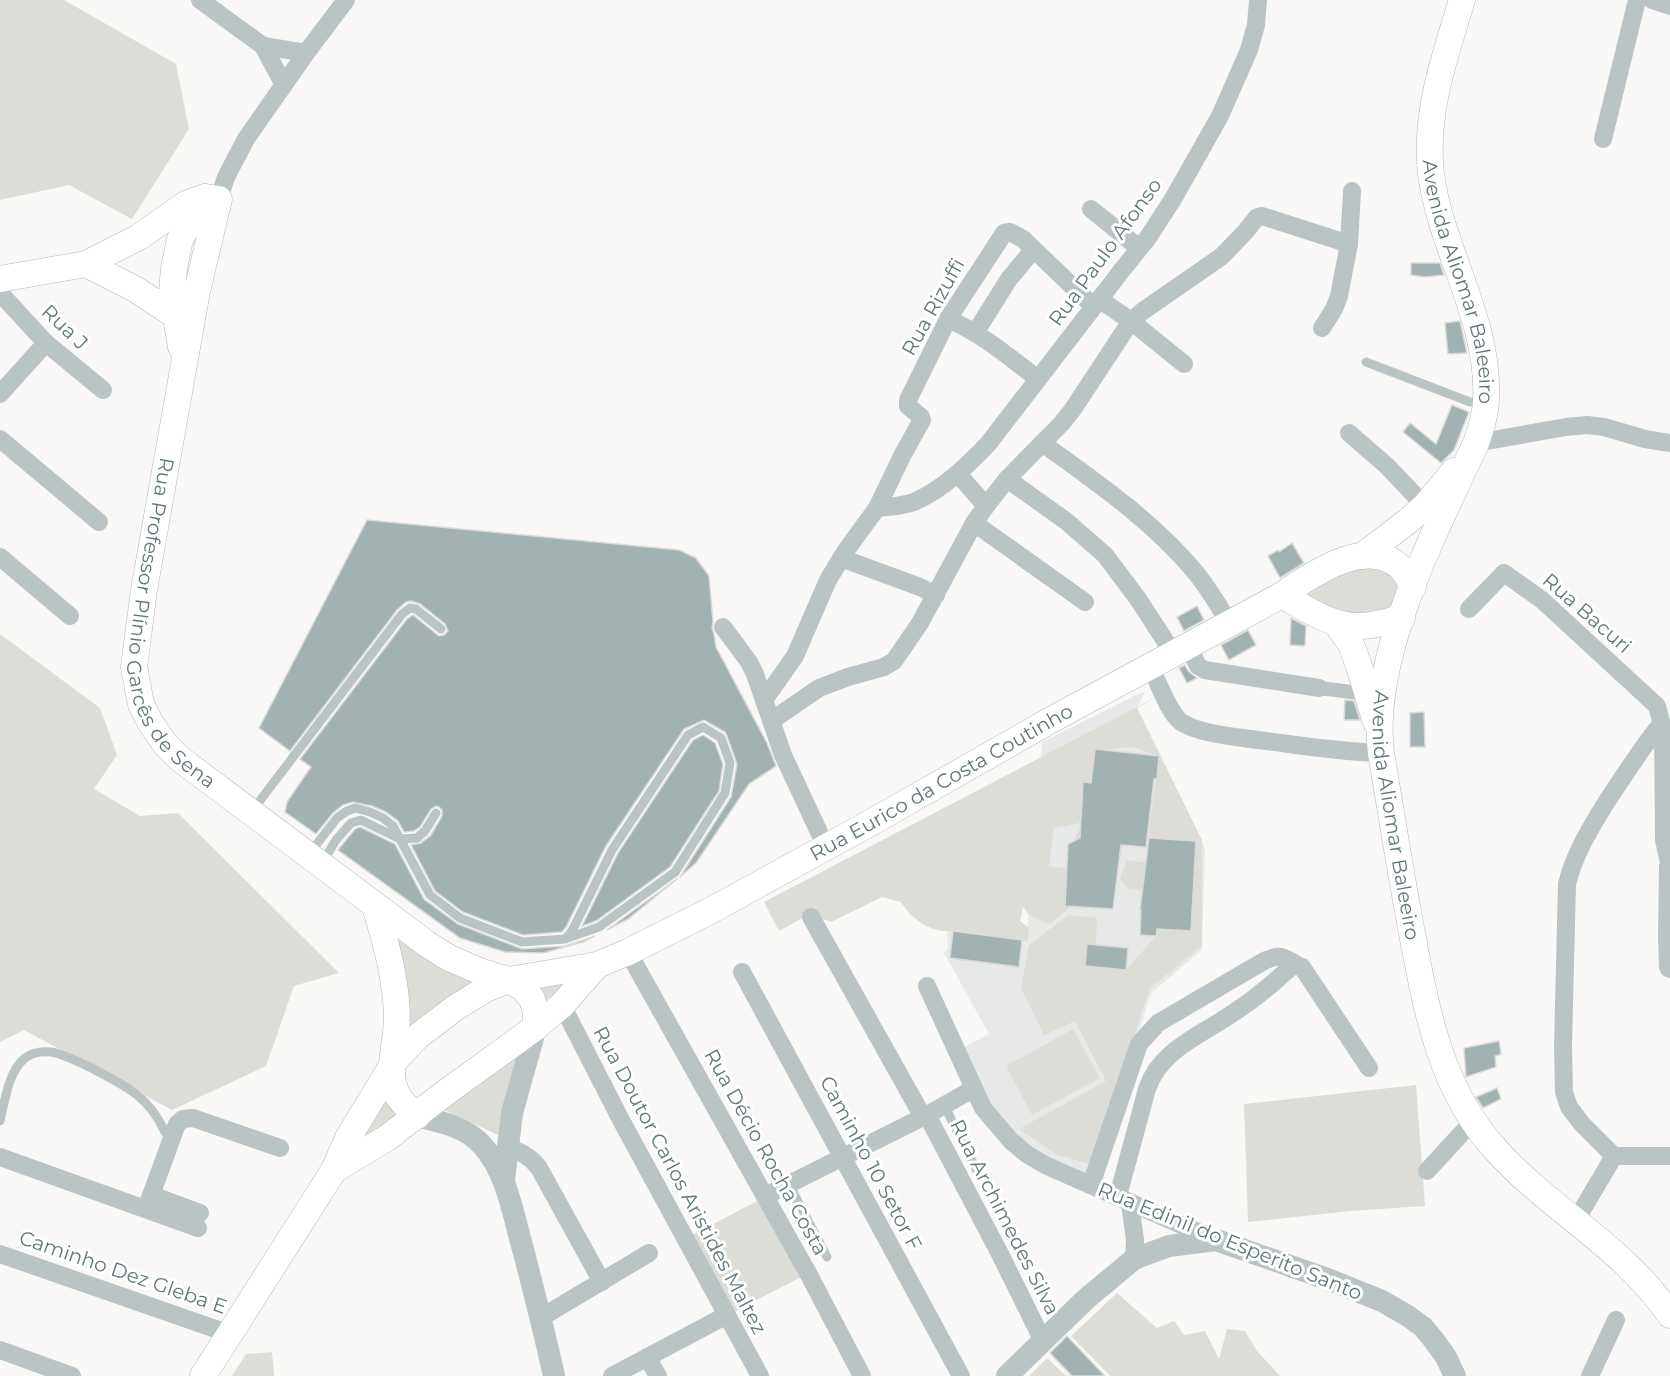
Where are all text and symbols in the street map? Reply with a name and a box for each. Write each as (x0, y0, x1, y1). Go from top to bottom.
street label: Avenida Aliomar Baleeiro (1418, 159, 1498, 405)
street label: Rua Paulo Afonso (1043, 173, 1167, 331)
street label: Rua Rizuffi (896, 254, 970, 360)
street label: Rua J (37, 299, 93, 355)
street label: Rua Professor Plínio Garcês de Sena (121, 456, 220, 793)
street label: Rua Bacuri (1538, 568, 1636, 658)
street label: Avenida Aliomar Baleeiro (1367, 689, 1425, 942)
street label: Rua Eurico da Costa Coutinho (806, 699, 1077, 866)
street label: Rua Doutor Carlos Aristides Maltez (588, 1022, 772, 1338)
street label: Rua Décio Rocha Costa (699, 1045, 833, 1259)
street label: Caminho 10 Setor F (815, 1072, 927, 1254)
street label: Rua Archimedes Silva (945, 1115, 1065, 1319)
street label: Rua Edinil do Esperito Santo (1094, 1177, 1366, 1305)
street label: Caminho Dez Gleba E (16, 1225, 230, 1319)

